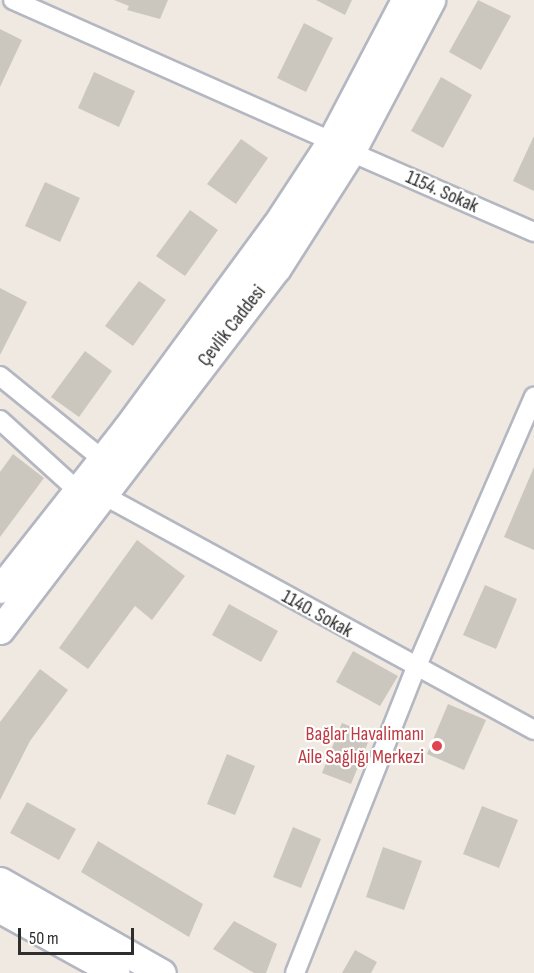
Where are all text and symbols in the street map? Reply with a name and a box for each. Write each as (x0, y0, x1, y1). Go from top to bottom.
street label: 1154. Sokak (402, 165, 482, 219)
street label: Çevlik Caddesi (193, 281, 271, 371)
street label: 1140. Sokak (277, 585, 357, 643)
place label: Bağlar Havalimanı Aile Sağlığı Merkezi (298, 722, 424, 769)
marker: Bağlar Havalimanı Aile Sağlığı Merkezi (428, 737, 446, 755)
scale bar (21, 916, 136, 954)
text: 50 m (29, 928, 59, 949)

